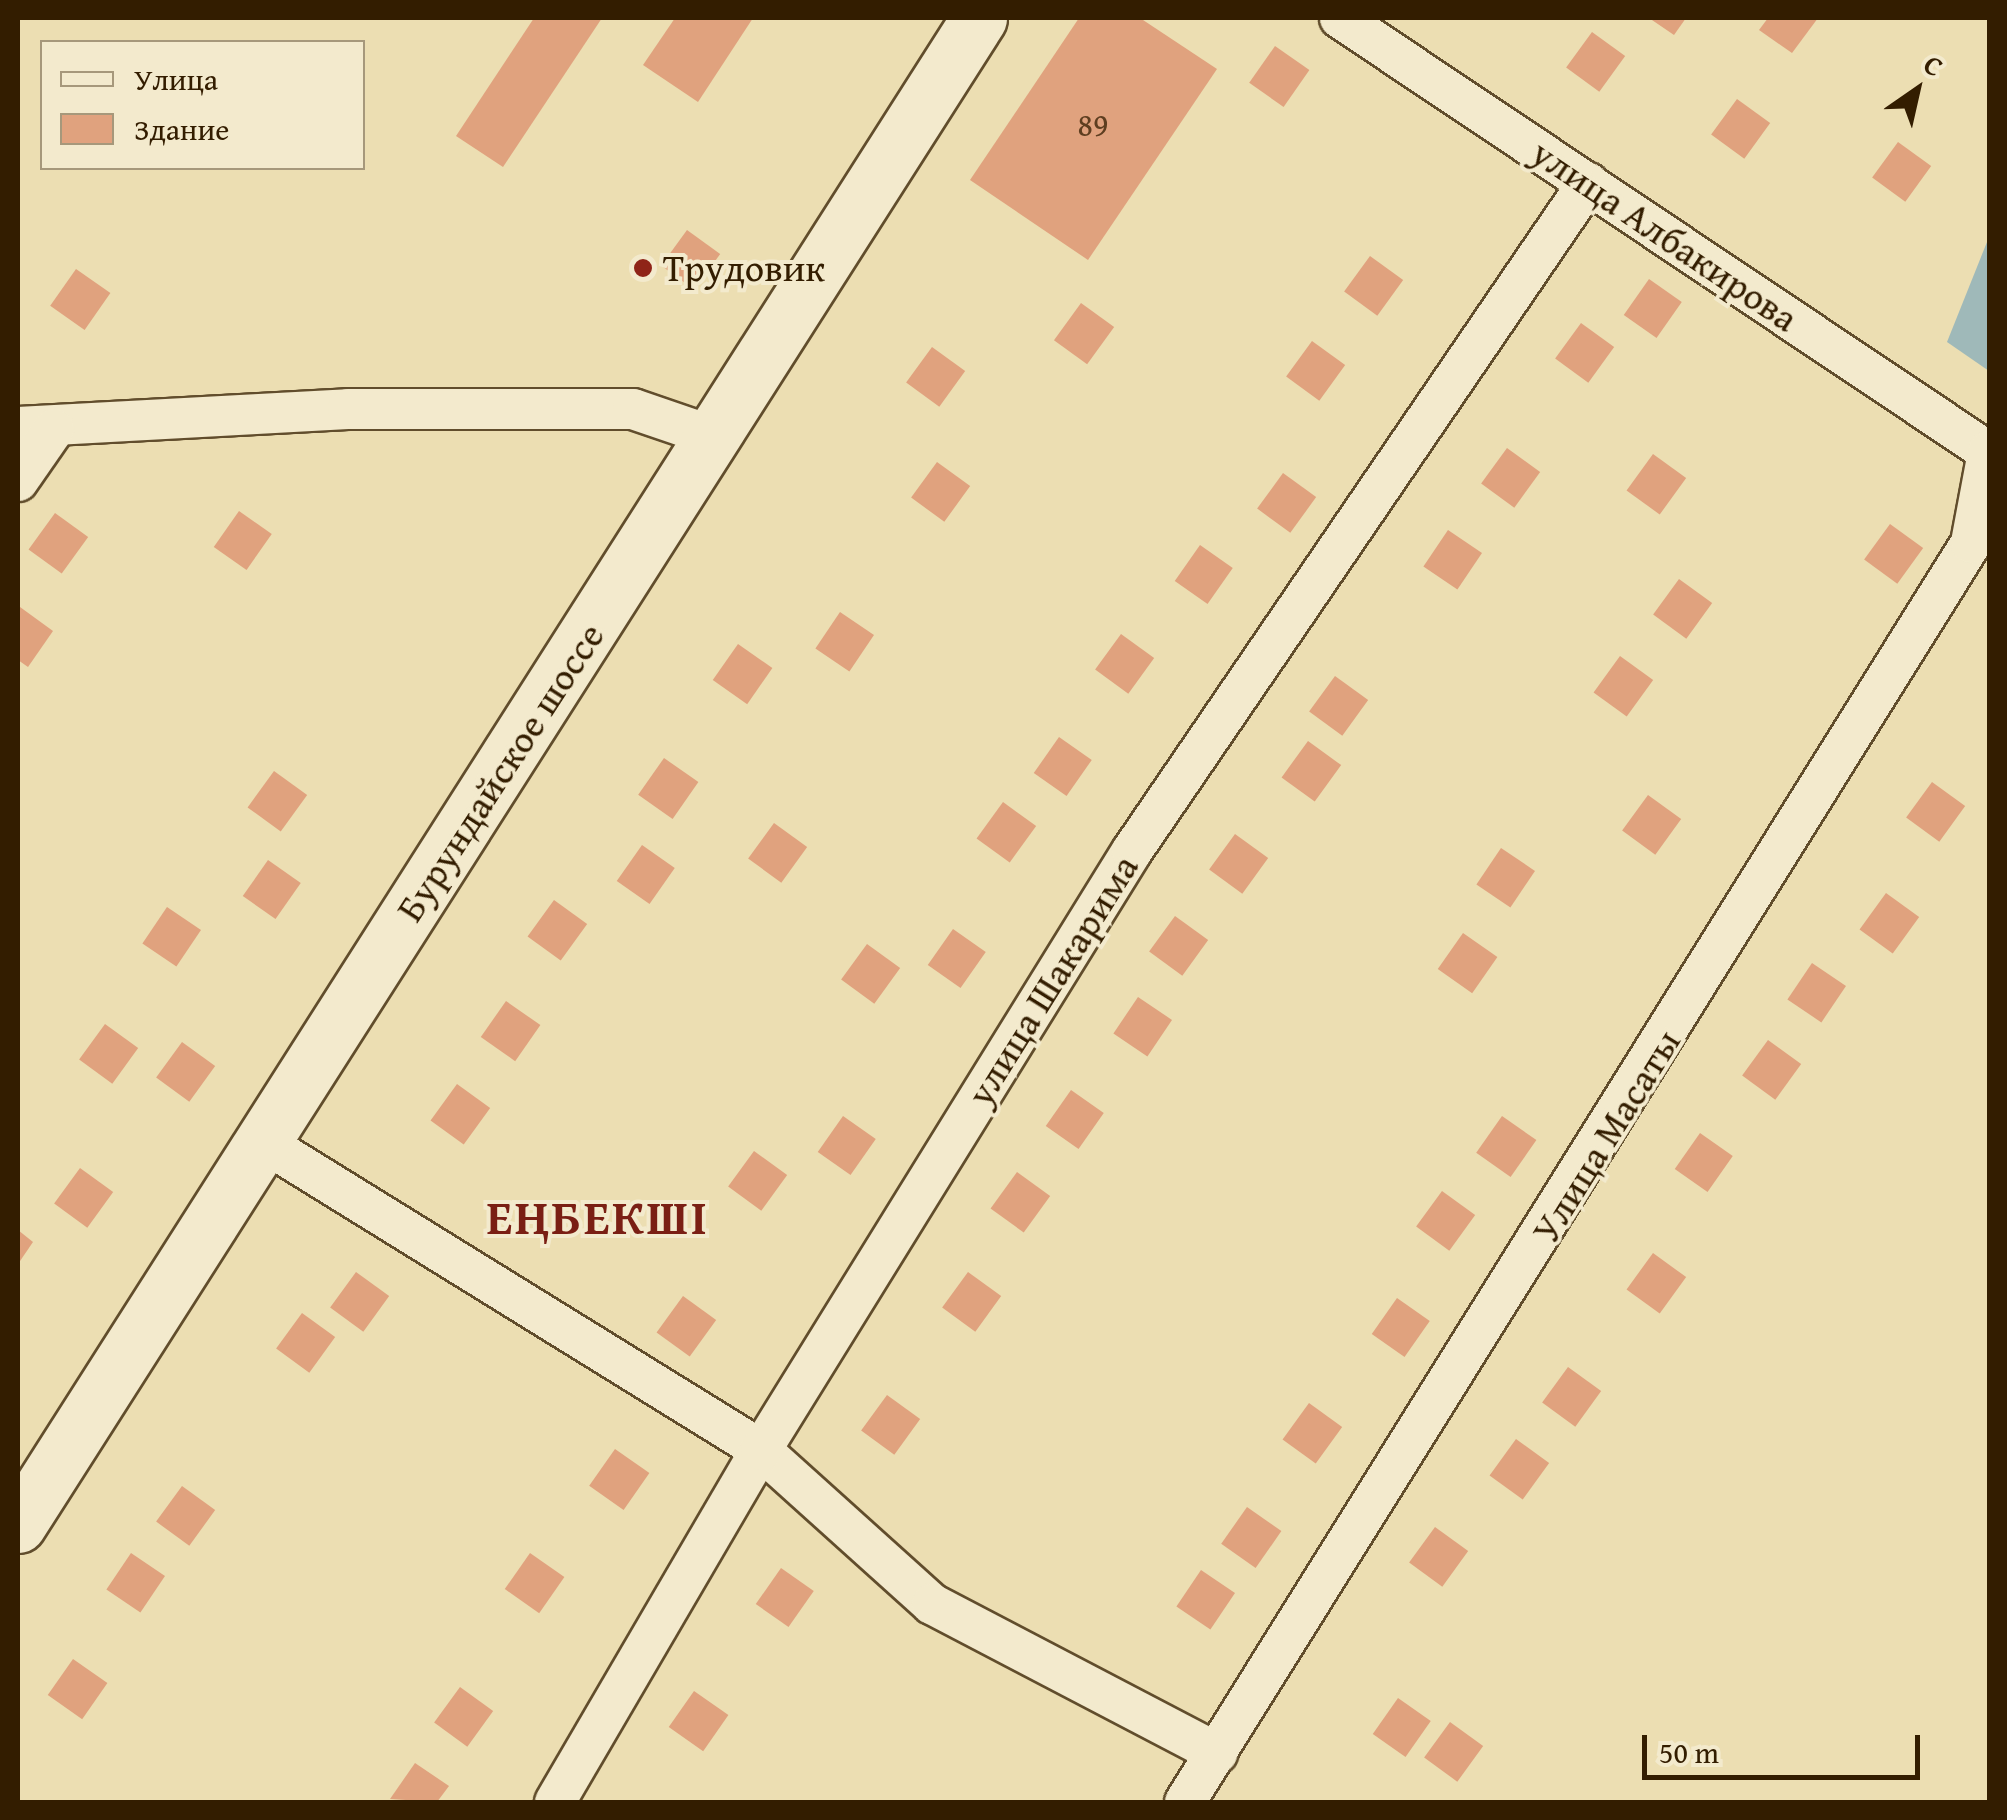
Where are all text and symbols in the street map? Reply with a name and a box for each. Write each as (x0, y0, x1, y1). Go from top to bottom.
legend (40, 40, 365, 170)
north arrow (1867, 40, 1967, 140)
text: С (1916, 43, 1952, 86)
text: Улица (134, 57, 218, 101)
house number: 89 (1078, 106, 1108, 144)
text: Здание (134, 107, 229, 151)
street label: улица Албакирова (1523, 129, 1807, 341)
place label: Трудовик (663, 245, 825, 291)
marker: Трудовик (632, 257, 654, 279)
street label: Бурундайское шоссе (387, 614, 613, 930)
street label: улица Шакарима (957, 846, 1147, 1114)
street label: Улица Масаты (1522, 1021, 1690, 1251)
district label: ЕҢБЕКШІ (487, 1188, 709, 1246)
scale bar (1647, 1715, 1924, 1777)
text: 50 m (1659, 1730, 1719, 1774)

